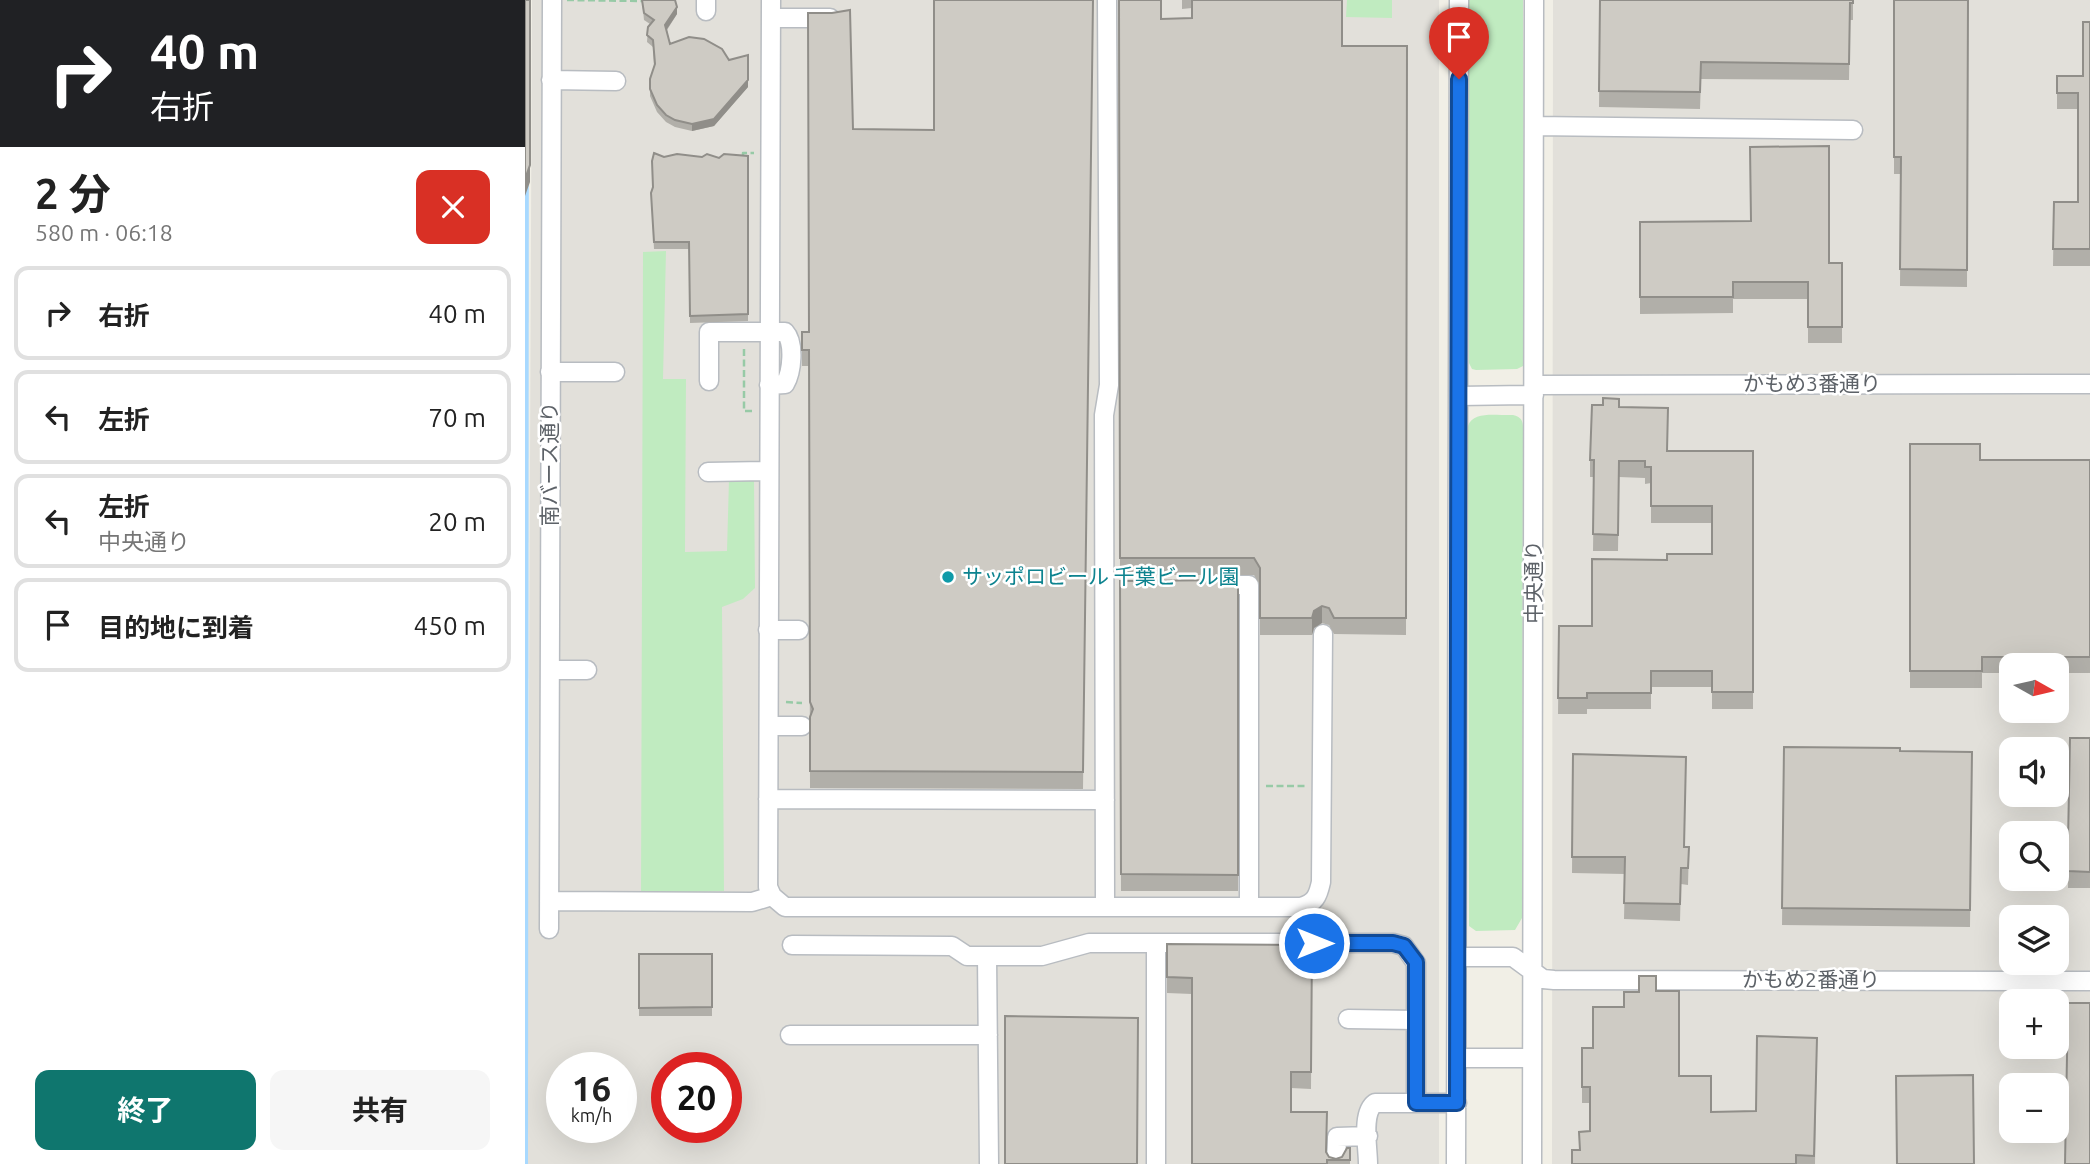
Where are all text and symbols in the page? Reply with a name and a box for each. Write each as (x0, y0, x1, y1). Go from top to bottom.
pin (1429, 7, 1489, 79)
icon: arrive (1440, 18, 1478, 56)
text: 40 m (150, 23, 259, 78)
icon: right (35, 28, 126, 119)
text: 右折 (150, 88, 214, 124)
text: 2 分 (35, 170, 111, 217)
button: close (416, 170, 490, 244)
text: 580 m · 06:18 (35, 220, 173, 245)
icon: right (39, 294, 77, 332)
text: 40 m (428, 299, 486, 328)
text: 右折 (98, 301, 150, 330)
street label: かもめ3番通り (1743, 371, 1881, 395)
icon: left (39, 398, 77, 436)
street label: 南バース通り (537, 402, 561, 526)
text: 70 m (428, 403, 486, 432)
text: 左折 (98, 405, 150, 434)
text: 左折 (98, 492, 150, 521)
icon: left (39, 502, 77, 540)
text: 20 m (428, 507, 486, 536)
text: 中央通り (98, 529, 190, 554)
street label: 中央通り (1521, 540, 1545, 624)
place label: サッポロビール 千葉ビール園 (962, 564, 1240, 588)
marker: サッポロビール 千葉ビール園 (940, 569, 956, 585)
icon: arrive (39, 606, 77, 644)
text: 450 m (414, 611, 486, 640)
text: 目的地に到着 (98, 613, 254, 642)
north arrow (1999, 653, 2069, 723)
map controls (1999, 653, 2069, 1143)
button: sound (1999, 737, 2069, 807)
button: search (1999, 821, 2069, 891)
button: layers (1999, 905, 2069, 975)
position arrow (1277, 906, 1351, 980)
street label: かもめ2番通り (1742, 967, 1880, 991)
button: + (1999, 989, 2069, 1059)
speed limit sign: 20 (651, 1052, 742, 1143)
text: 16 (572, 1068, 611, 1108)
button: 終了 (35, 1070, 256, 1150)
button: 共有 (270, 1070, 490, 1150)
button: − (1999, 1073, 2069, 1143)
text: km/h (571, 1105, 612, 1125)

